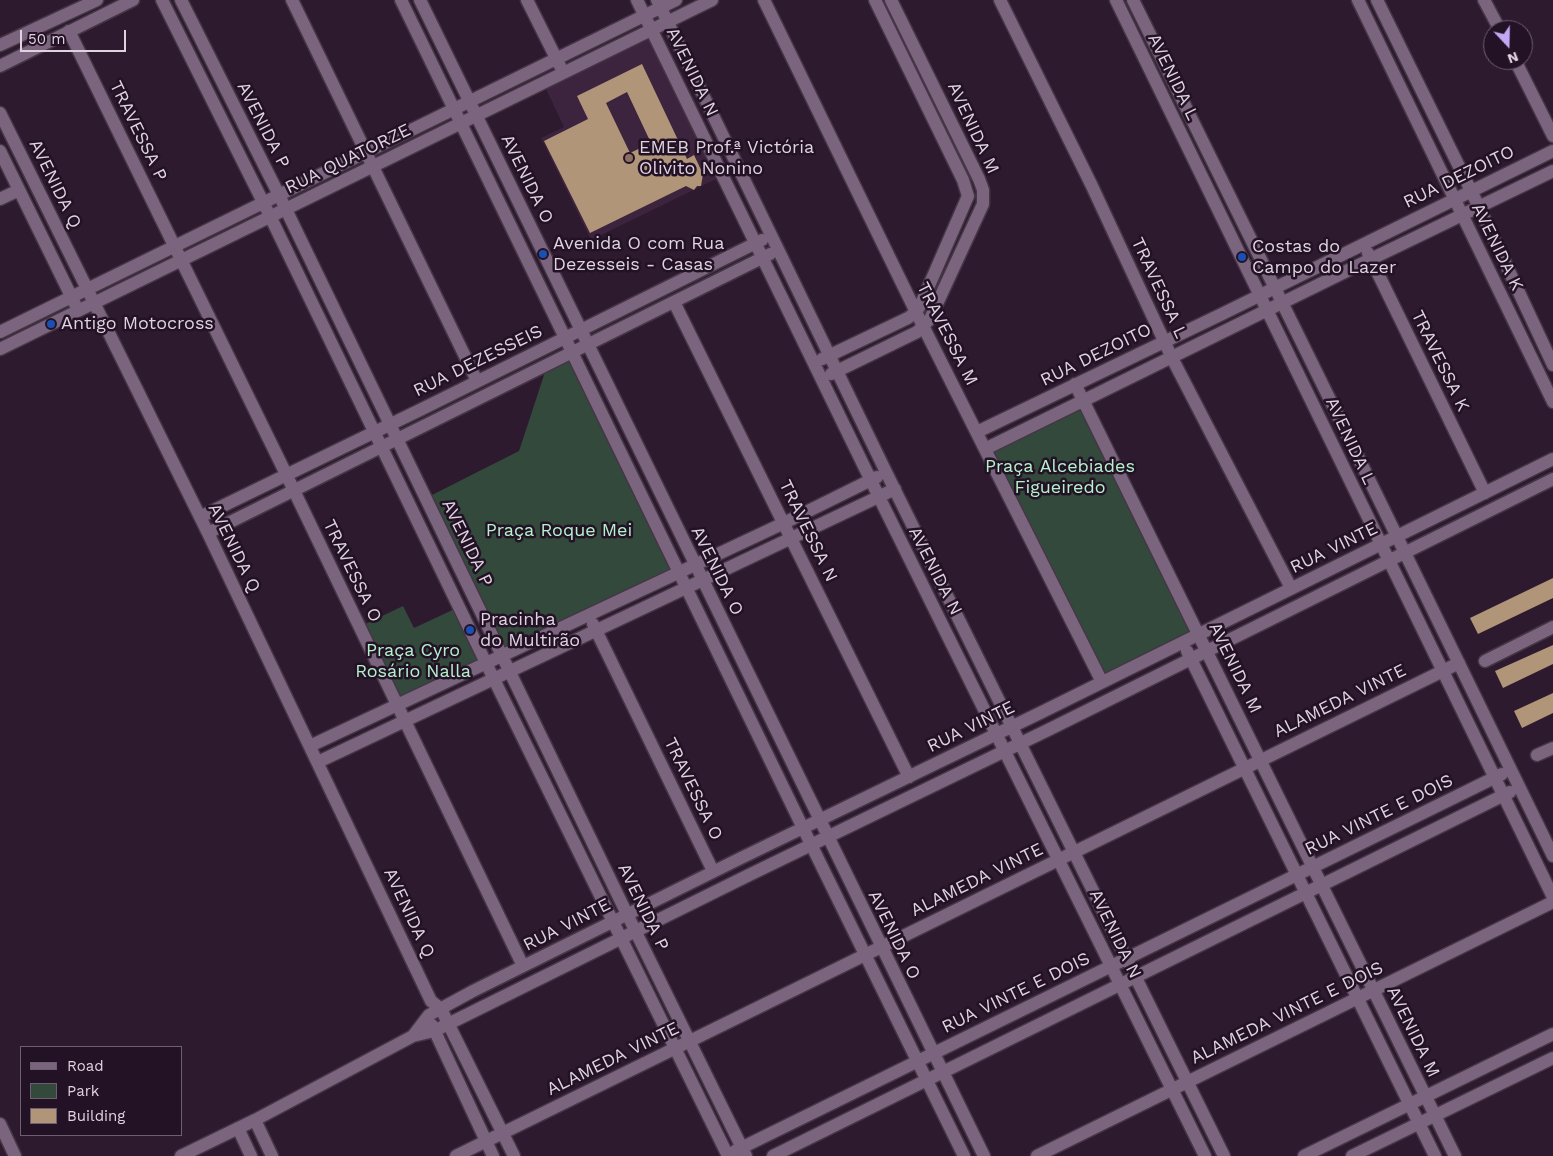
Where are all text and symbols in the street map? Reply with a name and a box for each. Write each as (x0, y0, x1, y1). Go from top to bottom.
scale bar (22, 20, 129, 52)
north arrow (1483, 20, 1533, 70)
street label: AVENIDA N (661, 24, 723, 120)
text: 50 m (28, 30, 65, 48)
street label: AVENIDA L (1143, 30, 1203, 124)
text: N (1505, 49, 1521, 67)
street label: TRAVESSA P (104, 77, 172, 185)
street label: AVENIDA P (232, 78, 294, 172)
street label: AVENIDA M (942, 79, 1004, 177)
street label: RUA QUATORZE (282, 119, 414, 199)
street label: AVENIDA O (496, 131, 558, 227)
street label: AVENIDA Q (24, 136, 86, 232)
place label: EMEB Prof.ª Victória Olivito Nonino (639, 137, 814, 180)
street label: RUA DEZOITO (1400, 141, 1518, 213)
marker: EMEB Prof.ª Victória Olivito Nonino (623, 152, 635, 164)
street label: AVENIDA K (1466, 200, 1528, 294)
place label: Avenida O com Rua Dezesseis - Casas (553, 233, 724, 276)
street label: TRAVESSA L (1126, 234, 1192, 342)
place label: Costas do Campo do Lazer (1252, 236, 1396, 278)
marker: Avenida O com Rua Dezesseis - Casas (537, 248, 549, 260)
marker: Costas do Campo do Lazer (1236, 251, 1248, 263)
street label: TRAVESSA M (912, 279, 982, 389)
street label: TRAVESSA K (1406, 307, 1474, 415)
place label: Antigo Motocross (61, 313, 214, 335)
marker: Antigo Motocross (45, 318, 57, 330)
street label: RUA DEZOITO (1037, 319, 1155, 391)
street label: RUA DEZESSEIS (410, 320, 546, 402)
street label: AVENIDA L (1320, 394, 1380, 488)
park label: Praça Alcebiades Figueiredo (985, 456, 1135, 498)
street label: TRAVESSA N (774, 476, 842, 586)
street label: AVENIDA P (437, 496, 497, 590)
street label: AVENIDA Q (203, 500, 265, 596)
street label: TRAVESSA O (318, 516, 386, 626)
street label: RUA VINTE (1287, 517, 1381, 579)
park label: Praça Roque Mei (486, 520, 632, 542)
street label: AVENIDA O (686, 523, 748, 619)
street label: AVENIDA N (904, 523, 966, 619)
place label: Pracinha do Multirão (480, 609, 580, 652)
street label: AVENIDA M (1204, 619, 1266, 717)
marker: Pracinha do Multirão (464, 624, 476, 636)
park label: Praça Cyro Rosário Nalla (355, 640, 471, 682)
street label: ALAMEDA VINTE (1270, 660, 1410, 742)
street label: RUA VINTE (924, 696, 1018, 758)
street label: TRAVESSA O (659, 734, 727, 844)
street label: RUA VINTE E DOIS (1301, 770, 1457, 860)
street label: ALAMEDA VINTE (907, 839, 1047, 921)
street label: AVENIDA P (613, 860, 673, 954)
street label: AVENIDA Q (379, 865, 439, 961)
street label: AVENIDA N (1084, 886, 1146, 982)
street label: AVENIDA O (863, 887, 925, 983)
street label: RUA VINTE (520, 894, 614, 956)
street label: RUA VINTE E DOIS (938, 948, 1094, 1038)
street label: ALAMEDA VINTE E DOIS (1187, 957, 1387, 1069)
street label: AVENIDA M (1382, 983, 1444, 1081)
street label: ALAMEDA VINTE (543, 1018, 683, 1100)
legend (20, 1046, 182, 1136)
text: Road (67, 1057, 104, 1075)
text: Park (67, 1082, 99, 1100)
text: Building (67, 1107, 125, 1125)

